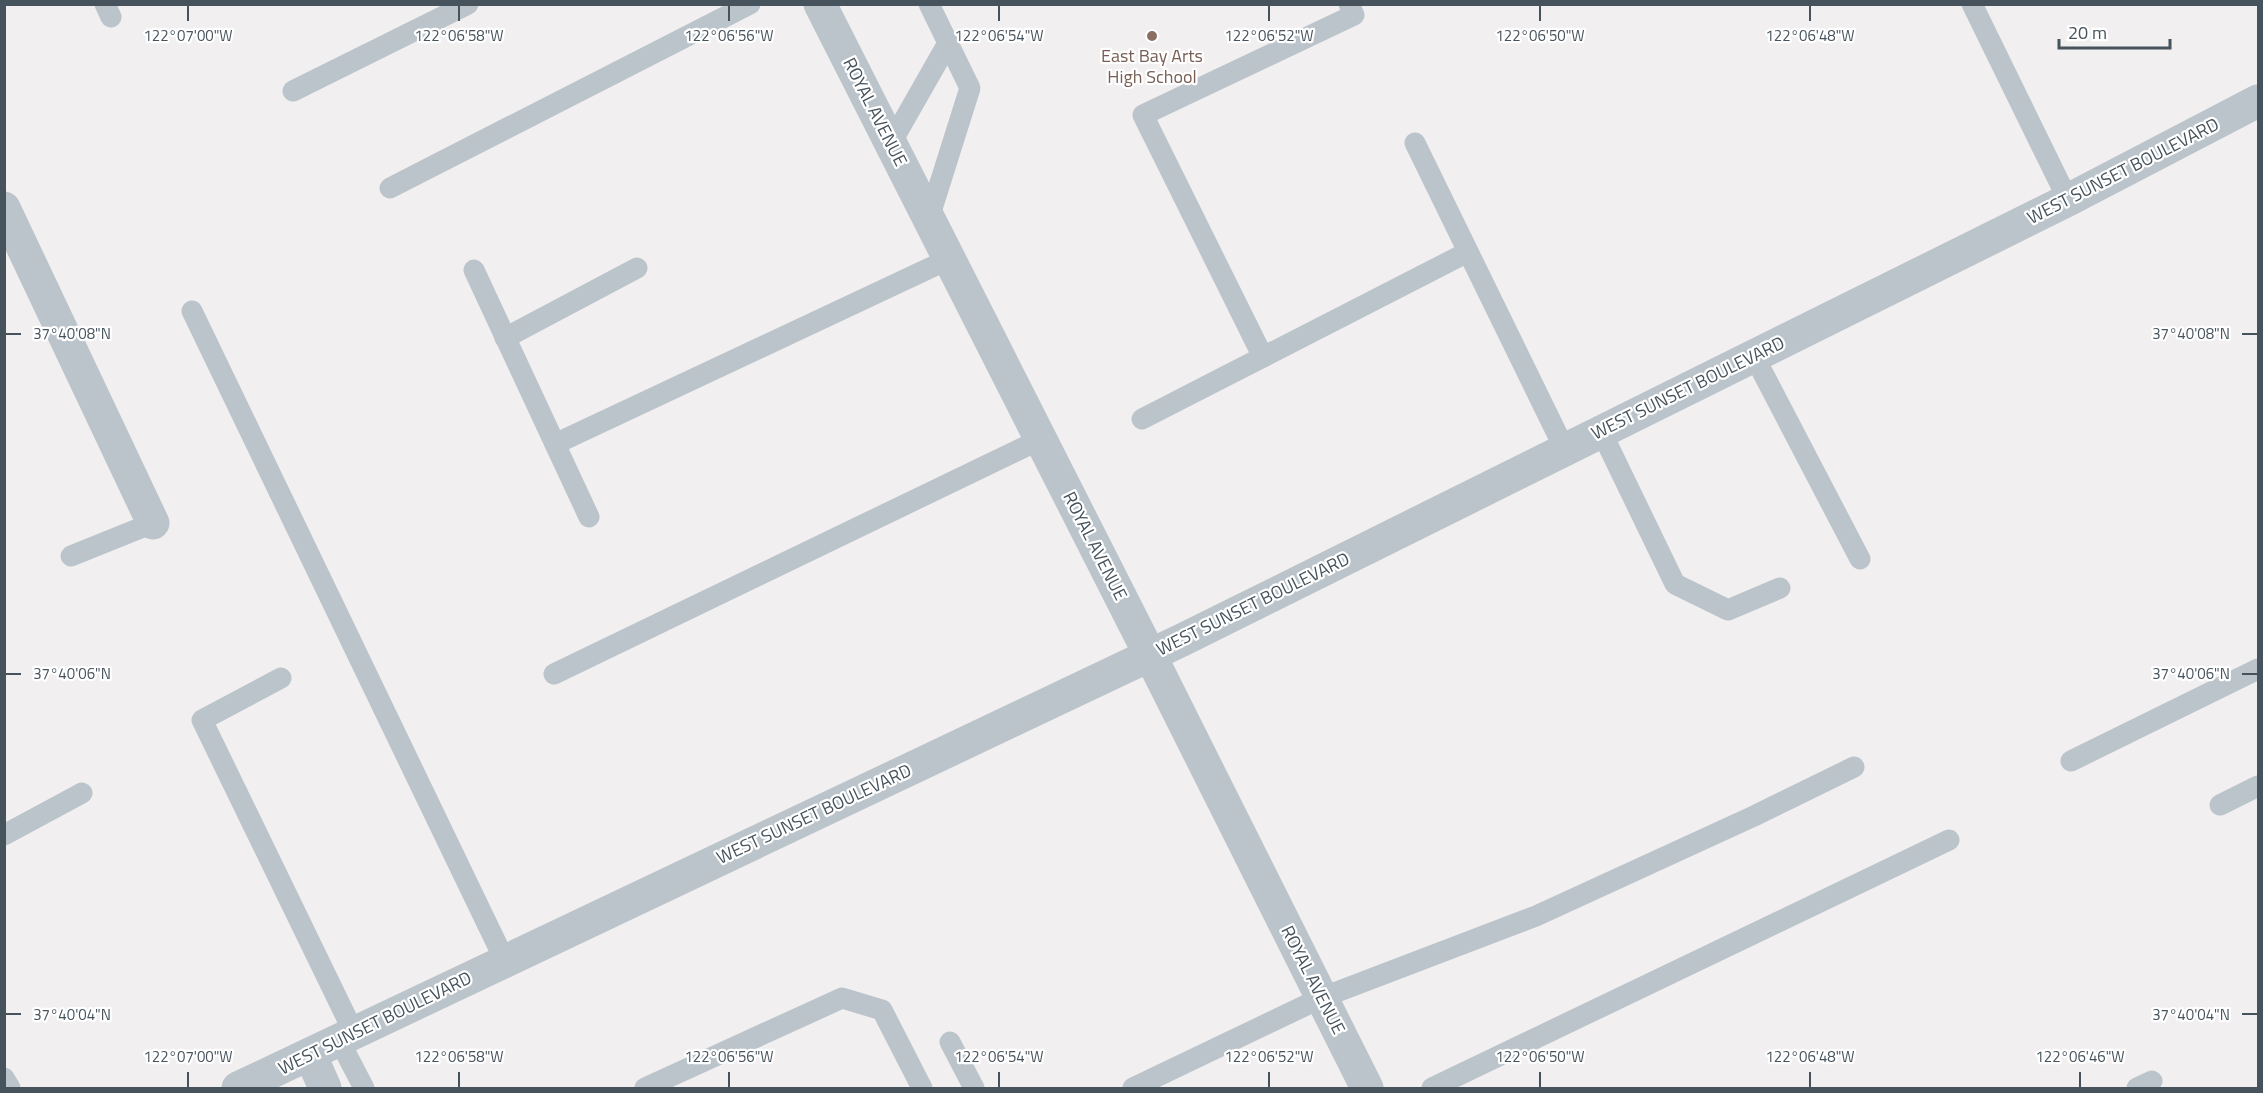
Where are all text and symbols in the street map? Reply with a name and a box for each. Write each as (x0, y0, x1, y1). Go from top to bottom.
scale bar (2059, 12, 2170, 50)
text: 20 m (2068, 19, 2107, 46)
text: 122°07'00"W (143, 24, 233, 47)
text: 122°06'58"W (414, 24, 504, 47)
text: 122°06'56"W (684, 24, 774, 47)
text: 122°06'54"W (954, 24, 1044, 47)
text: 122°06'52"W (1224, 24, 1314, 47)
text: 122°06'50"W (1495, 24, 1585, 47)
text: 122°06'48"W (1765, 24, 1855, 47)
marker: East Bay Arts High School (1145, 29, 1159, 43)
place label: East Bay Arts High School (1101, 42, 1203, 90)
street label: ROYAL AVENUE (836, 53, 914, 171)
street label: WEST SUNSET BOULEVARD (2022, 110, 2223, 231)
text: 37°40'08"N (33, 322, 111, 345)
text: 37°40'08"N (2152, 322, 2230, 345)
street label: WEST SUNSET BOULEVARD (1586, 329, 1789, 446)
street label: ROYAL AVENUE (1056, 487, 1134, 605)
street label: WEST SUNSET BOULEVARD (1151, 545, 1354, 662)
text: 37°40'06"N (33, 662, 111, 685)
text: 37°40'06"N (2152, 662, 2230, 685)
street label: WEST SUNSET BOULEVARD (712, 756, 916, 871)
street label: ROYAL AVENUE (1274, 921, 1352, 1039)
street label: WEST SUNSET BOULEVARD (273, 964, 476, 1081)
text: 37°40'04"N (33, 1003, 111, 1026)
text: 37°40'04"N (2152, 1003, 2230, 1026)
text: 122°07'00"W (143, 1045, 233, 1068)
text: 122°06'58"W (414, 1045, 504, 1068)
text: 122°06'56"W (684, 1045, 774, 1068)
text: 122°06'54"W (954, 1045, 1044, 1068)
text: 122°06'52"W (1224, 1045, 1314, 1068)
text: 122°06'50"W (1495, 1045, 1585, 1068)
text: 122°06'48"W (1765, 1045, 1855, 1068)
text: 122°06'46"W (2035, 1045, 2125, 1068)

